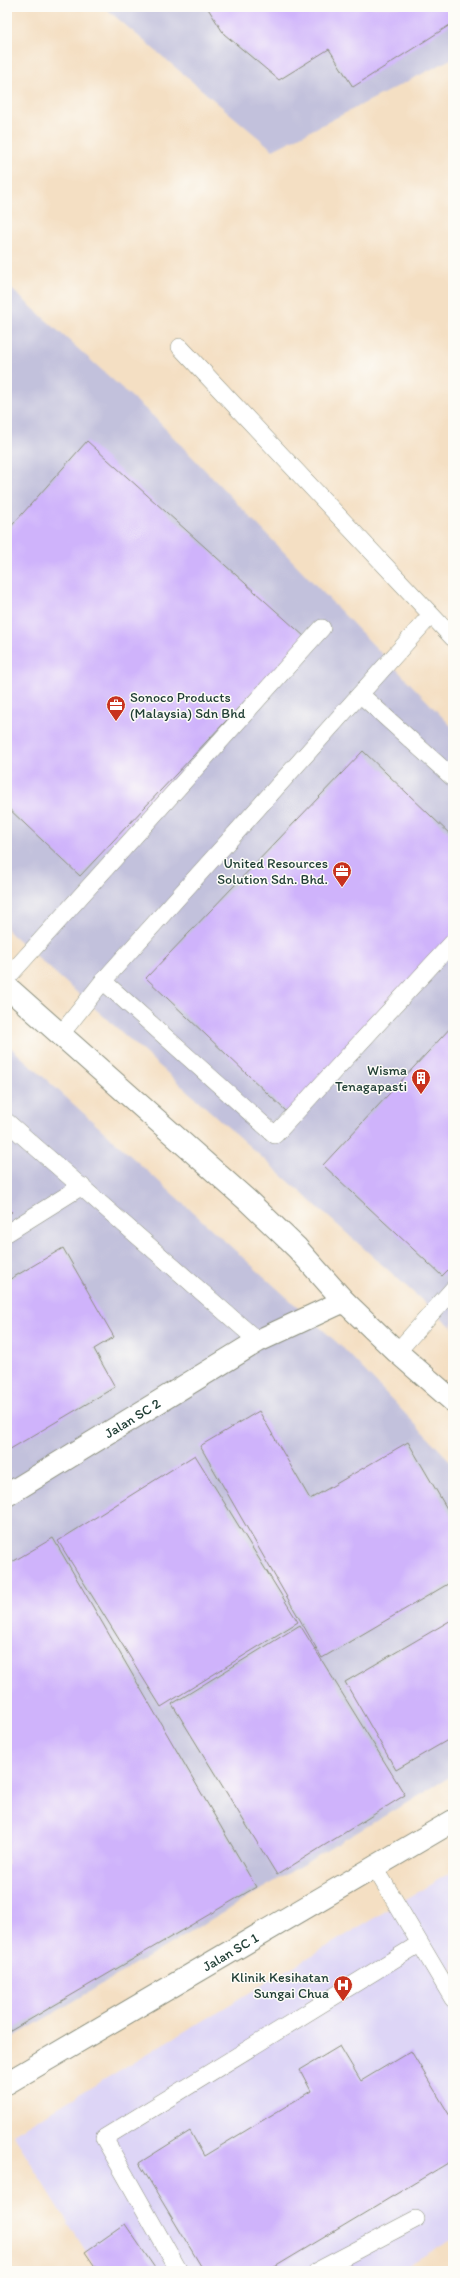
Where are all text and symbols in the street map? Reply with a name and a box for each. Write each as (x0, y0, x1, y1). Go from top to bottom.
place label: Sonoco Products (Malaysia) Sdn Bhd (130, 689, 246, 722)
office icon: Sonoco Products (Malaysia) Sdn Bhd (105, 694, 127, 722)
place label: United Resources Solution Sdn. Bhd. (217, 855, 328, 888)
office icon: United Resources Solution Sdn. Bhd. (331, 860, 353, 888)
place label: Wisma Tenagapasti (335, 1062, 407, 1095)
building icon: Wisma Tenagapasti (410, 1067, 432, 1095)
street label: Jalan SC 2 (101, 1394, 164, 1442)
street label: Jalan SC 1 (199, 1929, 262, 1975)
place label: Klinik Kesihatan Sungai Chua (231, 1969, 329, 2002)
hospital icon: Klinik Kesihatan Sungai Chua (332, 1974, 354, 2002)

